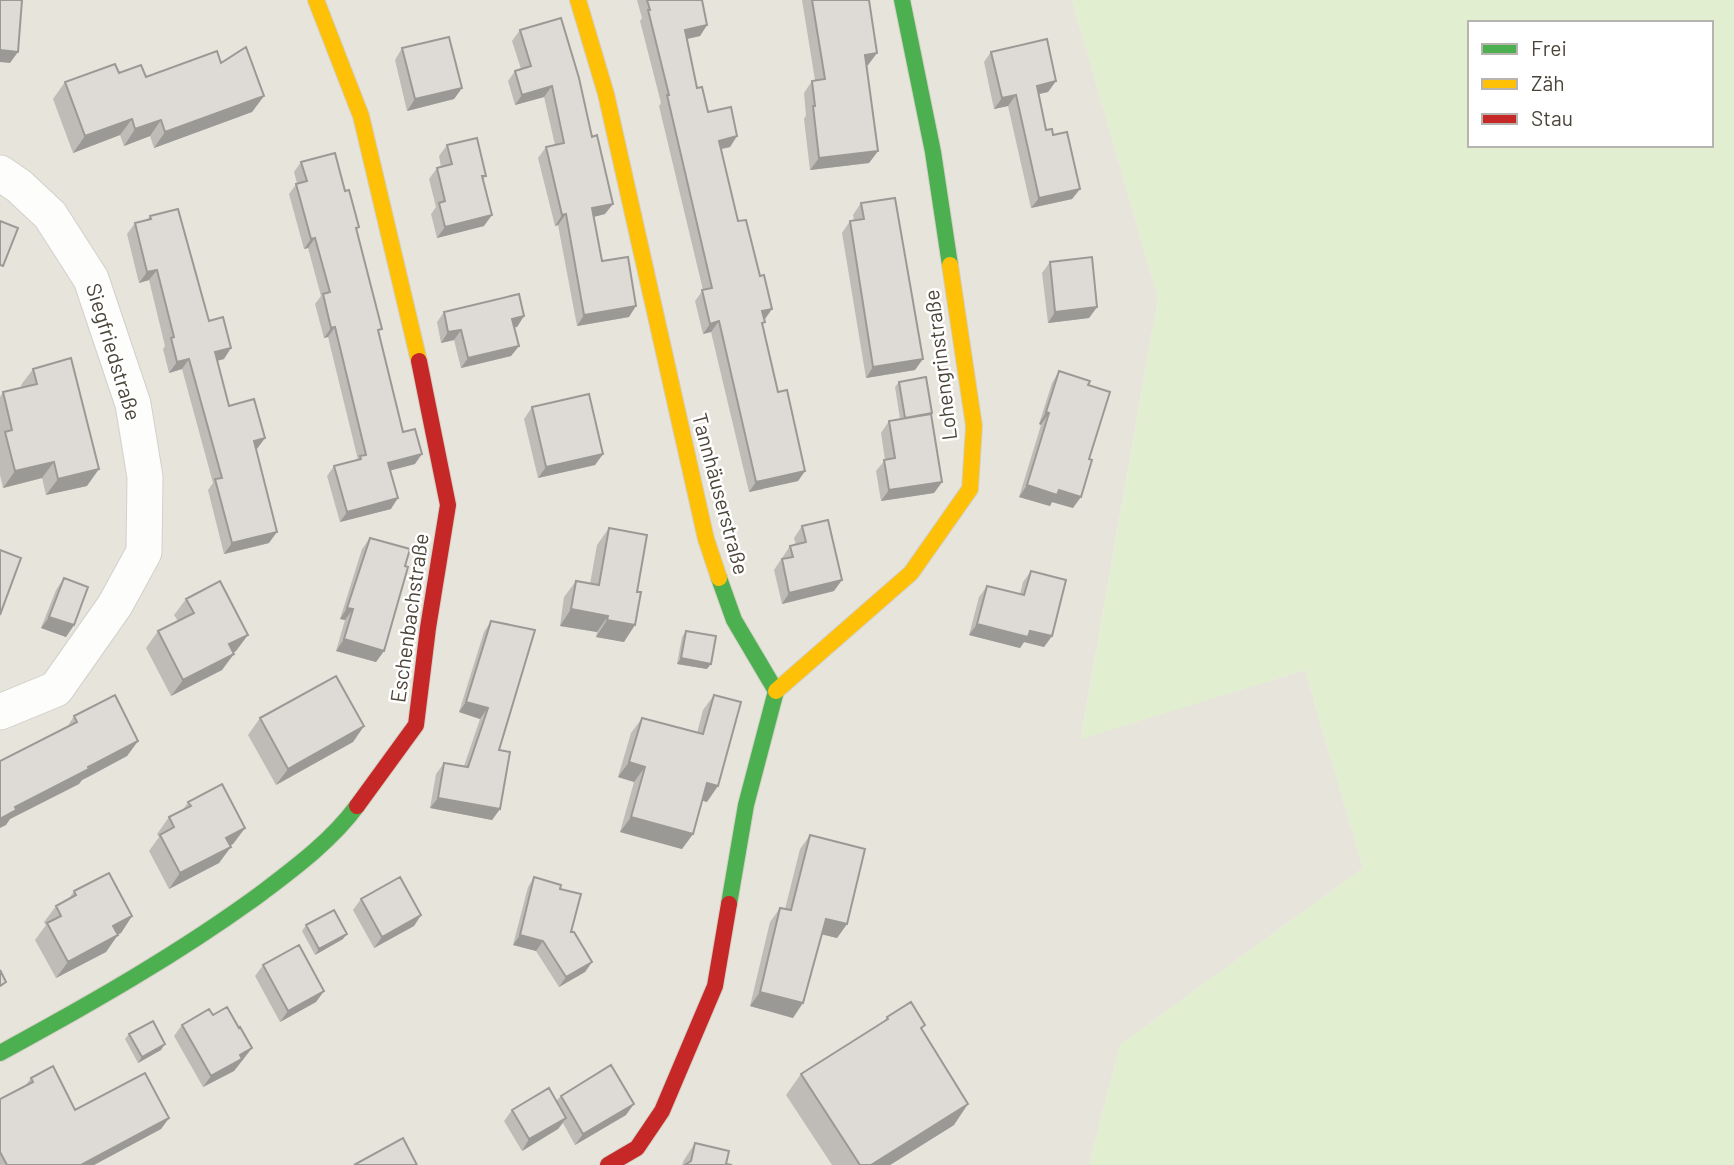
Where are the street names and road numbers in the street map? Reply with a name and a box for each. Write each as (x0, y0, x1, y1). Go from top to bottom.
street label: Siegfriedstraße (82, 280, 147, 423)
street label: Lohengrinstraße (918, 288, 961, 442)
street label: Tannhäuserstraße (688, 410, 755, 577)
street label: Eschenbachstraße (384, 531, 433, 704)

